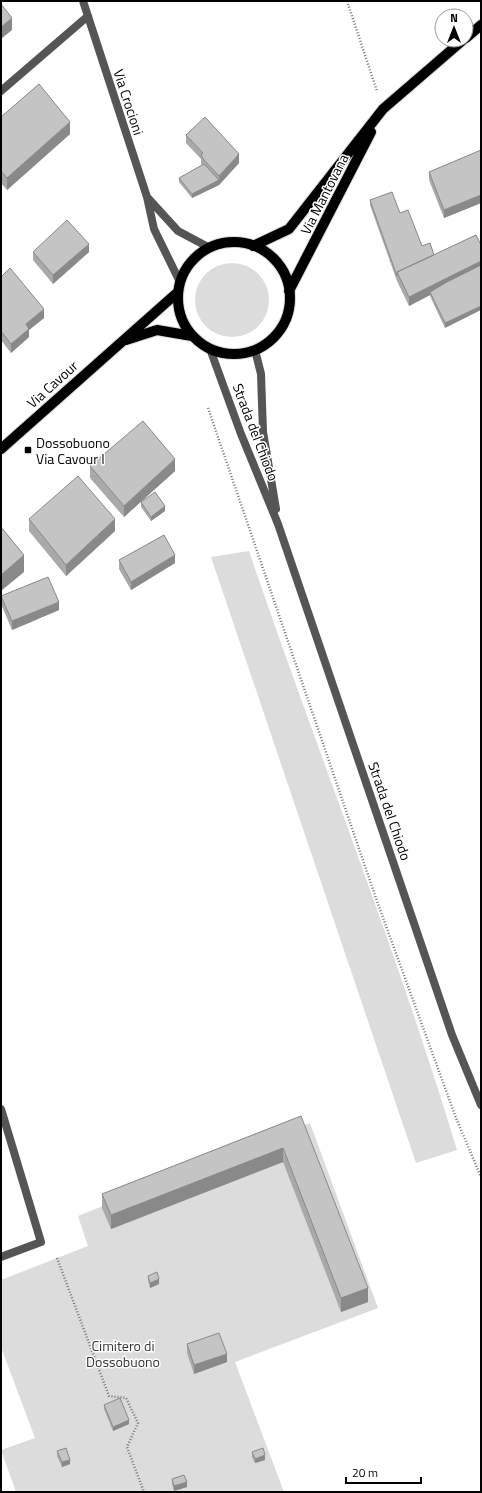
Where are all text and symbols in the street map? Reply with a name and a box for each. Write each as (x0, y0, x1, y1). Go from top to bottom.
north arrow (434, 8, 474, 48)
text: N (450, 10, 458, 26)
street label: Via Crocioni (108, 66, 150, 138)
street label: Via Mantovana (295, 150, 353, 238)
street label: Via Cavour (22, 355, 82, 413)
street label: Strada del Chiodo (228, 380, 284, 484)
place label: Dossobuono Via Cavour I (36, 432, 110, 469)
marker: Dossobuono Via Cavour I (23, 445, 33, 455)
street label: Strada del Chiodo (363, 759, 417, 863)
park label: Cimitero di Dossobuono (86, 1335, 160, 1372)
scale bar (346, 1459, 421, 1485)
text: 20 m (352, 1463, 378, 1482)

